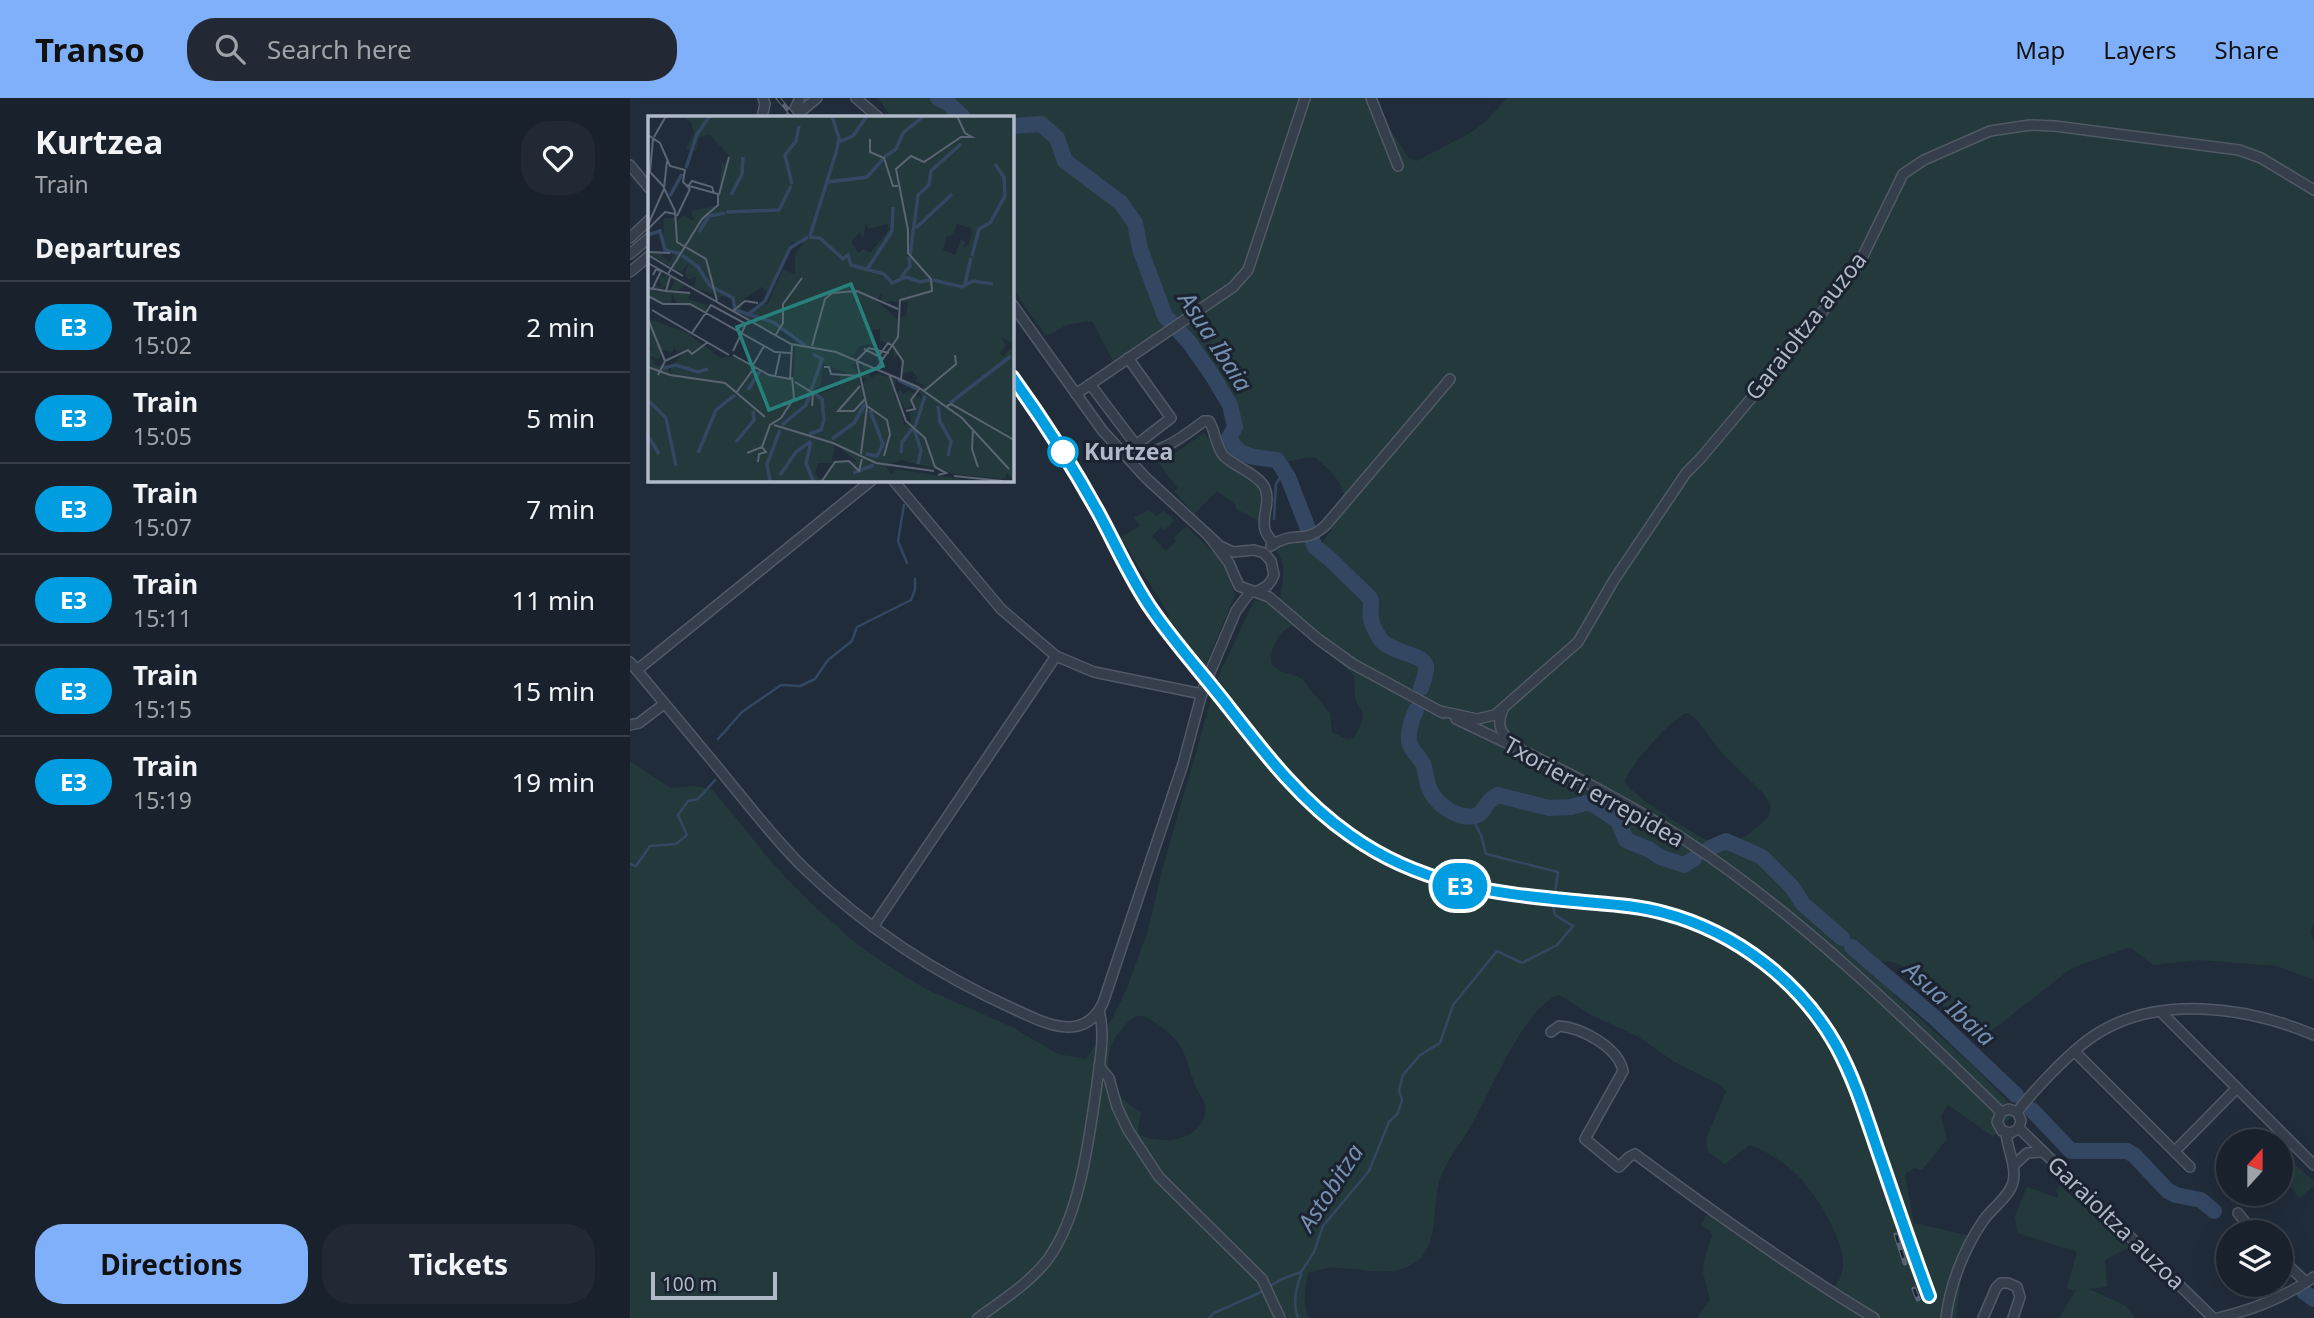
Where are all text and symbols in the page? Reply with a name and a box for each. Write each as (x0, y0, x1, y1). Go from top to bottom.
search box (187, 18, 677, 81)
text: Transo (35, 27, 145, 72)
icon: search (211, 30, 249, 68)
text: Search here (267, 31, 412, 67)
text: Map (2015, 33, 2065, 66)
text: Layers (2103, 33, 2177, 66)
text: Share (2215, 33, 2279, 66)
inset map (648, 116, 1013, 481)
text: Kurtzea (35, 119, 163, 164)
button: heart (521, 121, 595, 195)
text: Train (35, 168, 89, 200)
text: Departures (35, 230, 181, 266)
street label: Garaioltza auzoa (1737, 245, 1873, 406)
water label: Asua Ibaia (1171, 283, 1261, 398)
text: Train (133, 293, 198, 329)
text: 2 min (526, 309, 595, 345)
text: E3 (60, 310, 87, 343)
text: 15:02 (133, 329, 192, 361)
text: Train (133, 384, 198, 420)
text: 5 min (526, 400, 595, 436)
text: E3 (60, 401, 87, 434)
text: 15:05 (133, 420, 192, 452)
place label: Kurtzea (1084, 435, 1173, 467)
marker: Kurtzea (1048, 437, 1078, 467)
text: Train (133, 475, 198, 511)
text: 7 min (526, 491, 595, 527)
text: E3 (60, 492, 87, 525)
text: 15:07 (133, 511, 192, 543)
text: Train (133, 566, 198, 602)
text: 11 min (511, 582, 595, 618)
text: E3 (60, 583, 87, 616)
text: 15:11 (133, 602, 192, 634)
text: Train (133, 657, 198, 693)
text: 15 min (511, 673, 595, 709)
text: E3 (60, 674, 87, 707)
text: 15:15 (133, 693, 192, 725)
street label: Txorierri errepidea (1498, 728, 1691, 854)
text: Train (133, 748, 198, 784)
text: 19 min (511, 764, 595, 800)
text: E3 (60, 765, 87, 798)
text: 15:19 (133, 784, 192, 816)
line badge: E3 (1428, 863, 1492, 909)
text: E3 (1446, 869, 1474, 902)
water label: Asua Ibaia (1896, 952, 2003, 1053)
north arrow (2216, 1129, 2292, 1206)
map controls (2216, 1129, 2293, 1297)
water label: Astobitza (1288, 1137, 1370, 1239)
street label: Garaioltza auzoa (2041, 1148, 2193, 1296)
button: layers (2216, 1220, 2293, 1297)
button: Directions (35, 1224, 308, 1304)
button: Tickets (322, 1224, 595, 1304)
scale bar (651, 1269, 777, 1301)
text: 100 m (662, 1271, 717, 1297)

